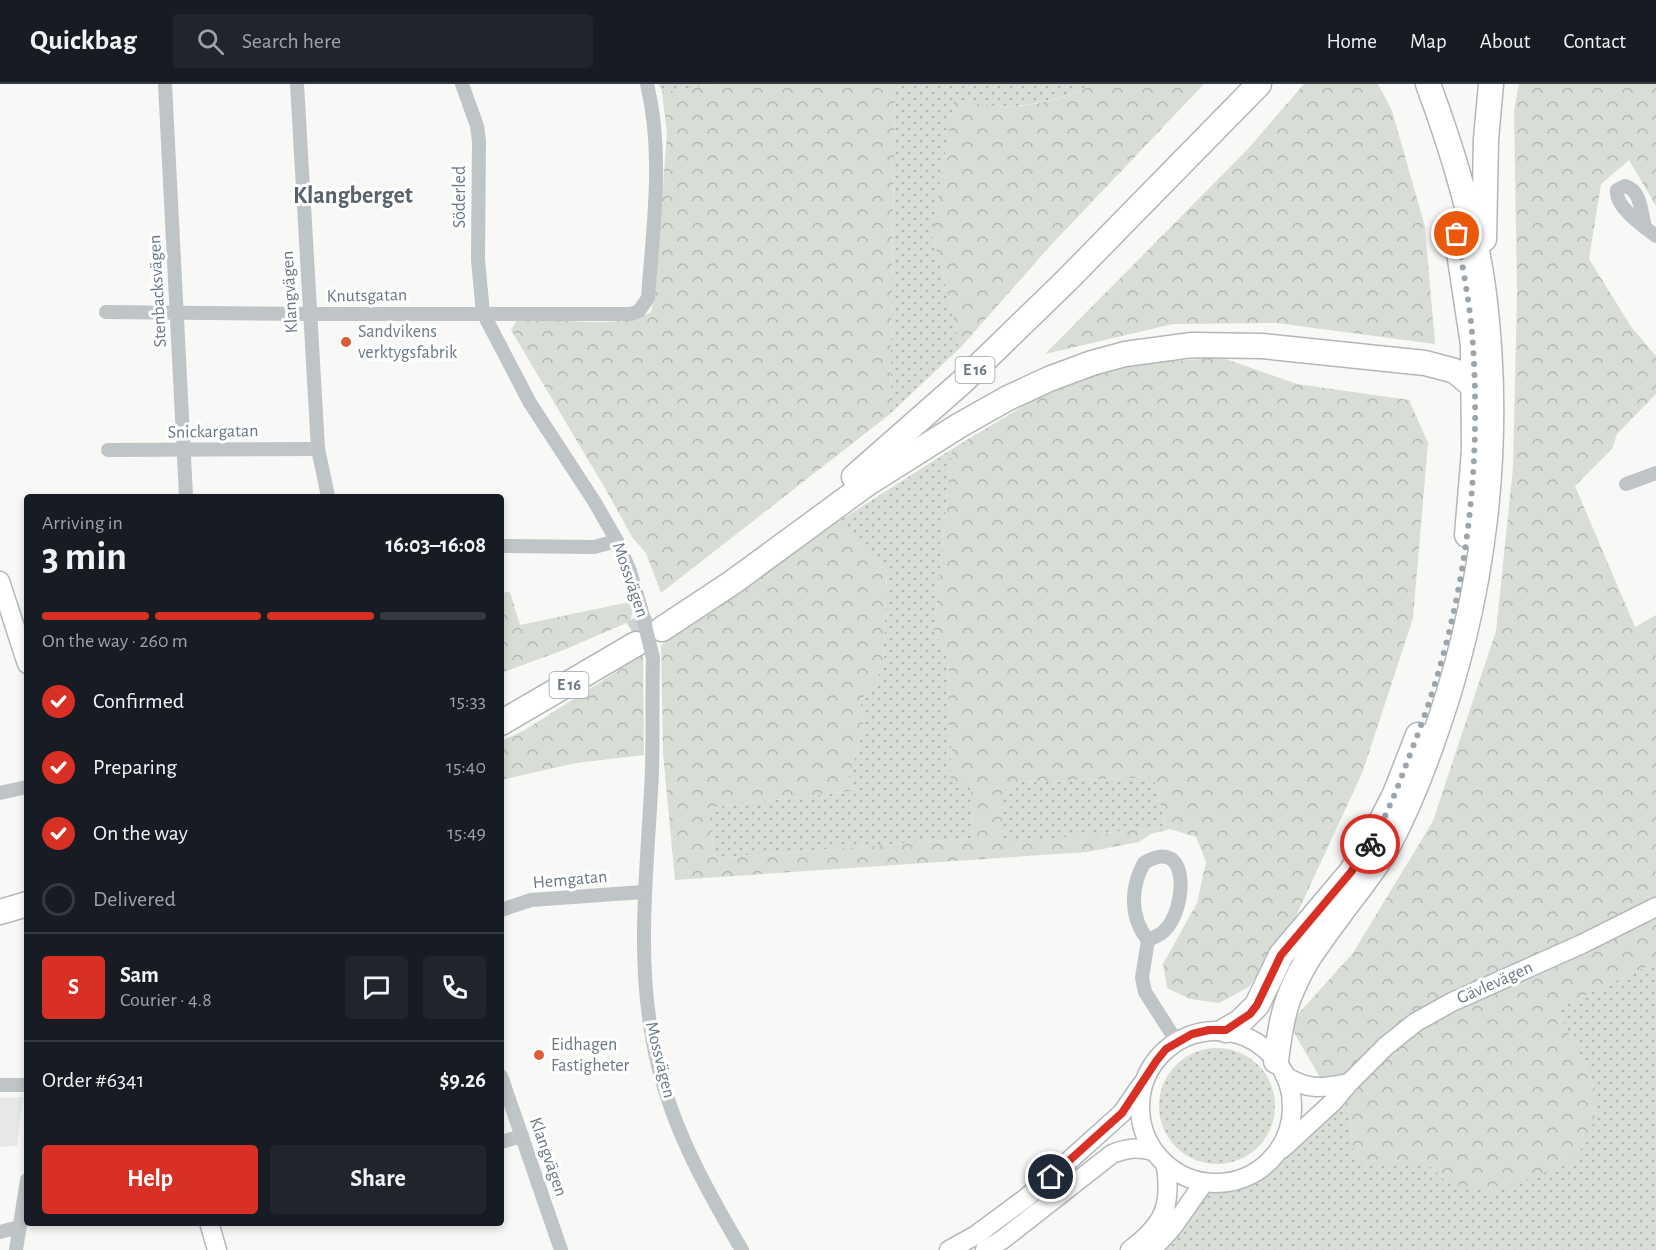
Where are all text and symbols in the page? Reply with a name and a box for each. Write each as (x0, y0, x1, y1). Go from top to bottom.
search box (173, 14, 593, 68)
icon: search (194, 25, 227, 58)
text: Quickbag (30, 27, 137, 55)
text: Search here (242, 30, 341, 52)
text: Home (1326, 31, 1377, 52)
text: Map (1410, 31, 1447, 52)
text: About (1480, 31, 1530, 52)
text: Contact (1563, 31, 1626, 52)
street label: Söderled (451, 166, 469, 228)
district label: Klangberget (293, 184, 413, 208)
pin (1431, 208, 1482, 259)
icon: bag (1440, 217, 1473, 250)
street label: Stenbacksvägen (146, 234, 170, 348)
street label: Klangvägen (279, 250, 301, 334)
street label: Knutsgatan (327, 286, 407, 306)
place label: Sandvikens verktygsfabrik (358, 323, 458, 362)
marker: Sandvikens verktygsfabrik (339, 335, 353, 349)
road number: E 16 (956, 357, 994, 383)
street label: Snickargatan (167, 422, 259, 442)
text: Arriving in (42, 513, 123, 533)
text: 16:03–16:08 (385, 534, 486, 556)
text: 3 min (42, 538, 127, 577)
street label: Mossvägen (609, 540, 651, 620)
text: On the way · 260 m (42, 631, 188, 651)
road number: E 16 (550, 672, 588, 698)
icon: check (42, 685, 75, 718)
text: Confirmed (93, 690, 184, 712)
text: 15:33 (450, 691, 486, 711)
icon: check (42, 751, 75, 784)
text: Preparing (93, 756, 177, 778)
text: 15:40 (446, 757, 486, 777)
courier (1340, 814, 1400, 874)
icon: check (42, 817, 75, 850)
text: On the way (93, 822, 188, 844)
text: 15:49 (447, 823, 486, 843)
icon: bike (1354, 828, 1387, 861)
street label: Hemgatan (532, 868, 608, 892)
text: Delivered (93, 888, 176, 910)
button: chat (345, 956, 408, 1019)
button: phone (423, 956, 486, 1019)
street label: Gävlevägen (1454, 958, 1536, 1008)
text: Sam (120, 964, 159, 986)
text: S (68, 976, 79, 998)
text: Courier · 4.8 (120, 990, 212, 1010)
street label: Mossvägen (642, 1020, 678, 1100)
place label: Eidhagen Fastigheter (551, 1036, 630, 1075)
marker: Eidhagen Fastigheter (532, 1048, 546, 1062)
text: Order #6341 (42, 1069, 144, 1091)
text: $9.26 (439, 1069, 486, 1091)
street label: Klangvägen (526, 1115, 570, 1199)
button: Help (42, 1145, 258, 1214)
button: Share (270, 1145, 486, 1214)
pin (1025, 1151, 1076, 1202)
icon: home (1034, 1160, 1067, 1193)

